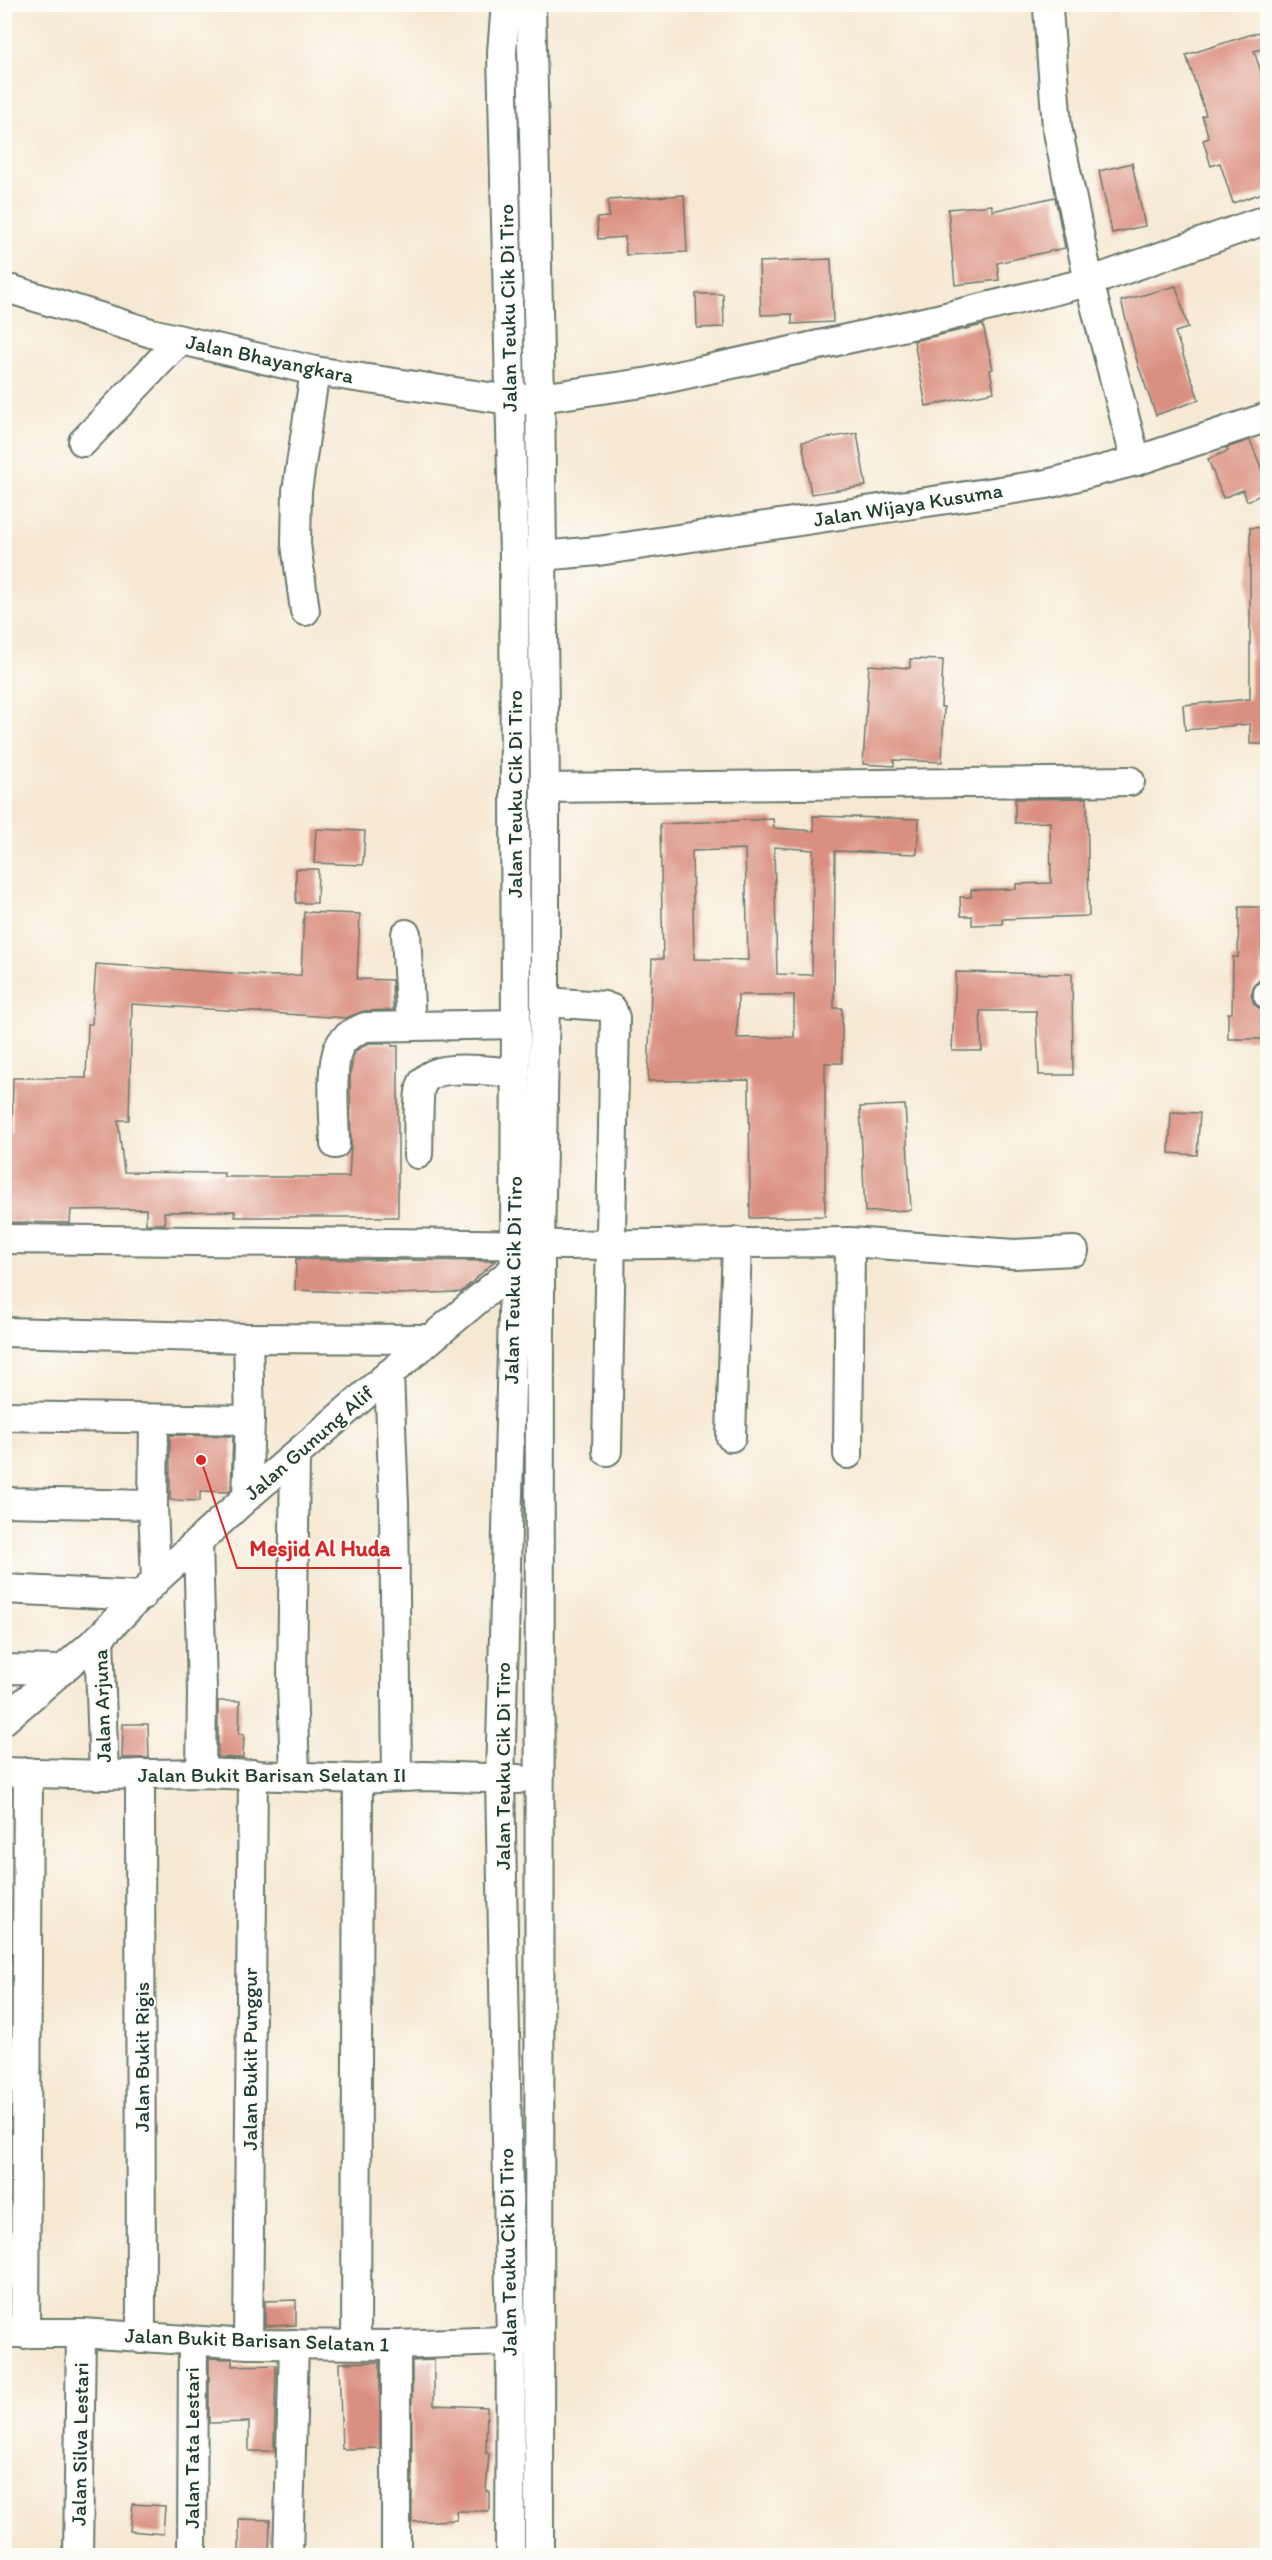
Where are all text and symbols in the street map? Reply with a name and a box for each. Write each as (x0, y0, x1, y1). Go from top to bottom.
street label: Jalan Teuku Cik Di Tiro (493, 204, 522, 412)
street label: Jalan Bhayangkara (184, 329, 356, 389)
street label: Jalan Wijaya Kusuma (812, 477, 1004, 532)
street label: Jalan Teuku Cik Di Tiro (502, 690, 527, 898)
street label: Jalan Teuku Cik Di Tiro (498, 1176, 527, 1384)
street label: Jalan Gunung Alif (239, 1380, 378, 1505)
callout: Mesjid Al Huda (237, 1528, 402, 1568)
text: Mesjid Al Huda (250, 1535, 391, 1562)
street label: Jalan Arjuna (87, 1649, 116, 1763)
street label: Jalan Teuku Cik Di Tiro (490, 1662, 515, 1870)
street label: Jalan Bukit Barisan Selatan II (138, 1762, 406, 1787)
street label: Jalan Bukit Punggur (237, 1968, 262, 2150)
street label: Jalan Bukit Rigis (129, 1982, 154, 2132)
street label: Jalan Teuku Cik Di Tiro (493, 2148, 522, 2356)
street label: Jalan Bukit Barisan Selatan 1 (124, 2322, 390, 2357)
street label: Jalan Silva Lestari (66, 2362, 93, 2526)
street label: Jalan Tata Lestari (179, 2367, 204, 2529)

